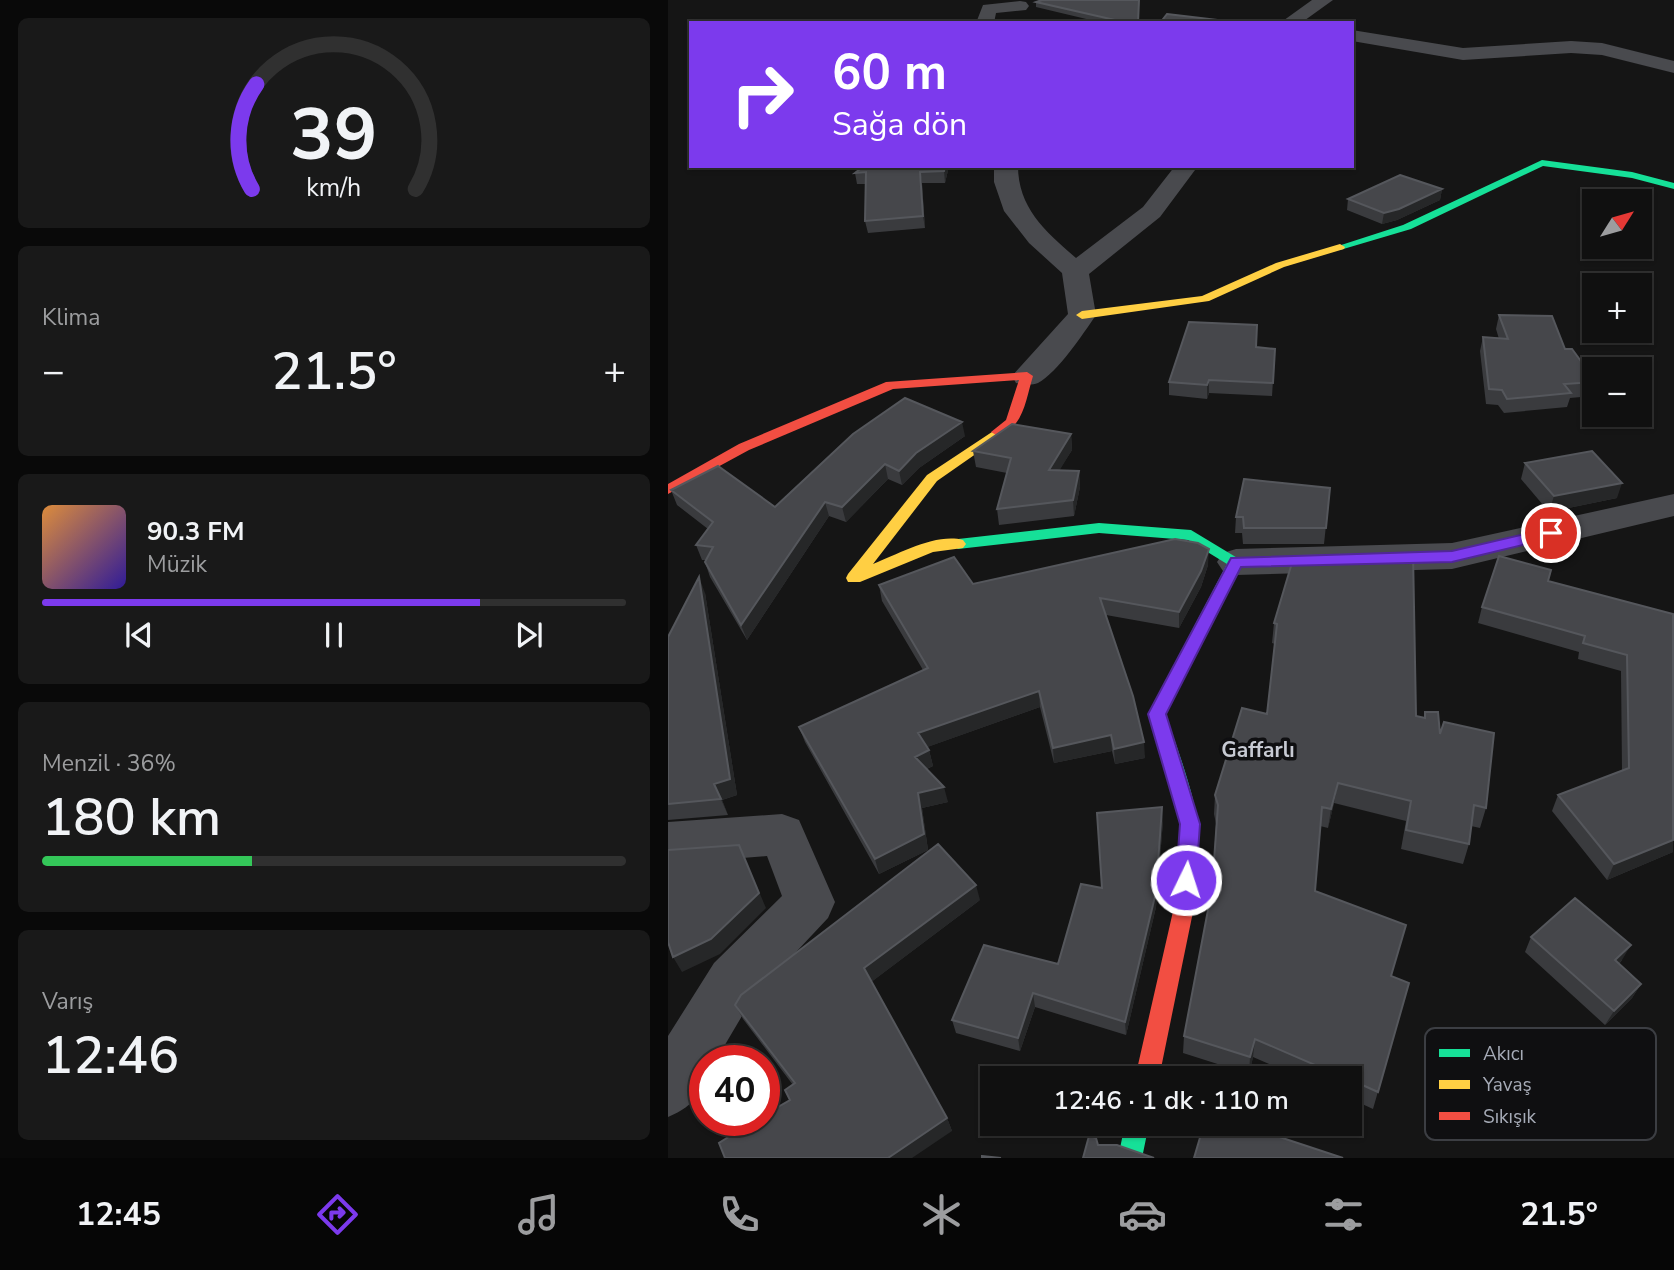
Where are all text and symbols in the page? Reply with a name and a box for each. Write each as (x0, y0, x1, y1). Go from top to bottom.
text: 60 m (832, 39, 947, 106)
icon: right (717, 49, 808, 140)
text: 39 (290, 85, 378, 185)
text: Sağa dön (832, 103, 967, 146)
text: km/h (306, 171, 362, 205)
north arrow (1582, 189, 1652, 259)
map controls (1582, 189, 1652, 427)
button: + (1582, 273, 1652, 343)
text: Klima (42, 302, 100, 333)
text: 21.5° (271, 336, 397, 407)
text: − (42, 346, 65, 397)
text: + (603, 346, 626, 397)
button: − (1582, 357, 1652, 427)
pin (1521, 503, 1581, 563)
text: 90.3 FM (147, 514, 244, 549)
icon: arrive (1532, 514, 1570, 552)
text: Müzik (147, 549, 207, 580)
icon: previous (120, 616, 158, 654)
icon: pause (315, 616, 353, 654)
icon: next (510, 616, 548, 654)
district label: Gaffarlı (1221, 736, 1295, 764)
text: Menzil · 36% (42, 748, 176, 779)
text: 180 km (42, 782, 221, 853)
position arrow (1149, 843, 1223, 917)
text: Varış (42, 986, 93, 1017)
text: 12:46 (42, 1020, 179, 1091)
legend (1425, 1028, 1656, 1140)
text: Akıcı (1483, 1041, 1524, 1067)
speed limit sign: 40 (689, 1045, 780, 1136)
text: Yavaş (1482, 1072, 1532, 1098)
text: 12:46 · 1 dk · 110 m (1053, 1083, 1289, 1118)
text: Sıkışık (1483, 1104, 1537, 1130)
icon: directions (313, 1190, 362, 1239)
icon: music (514, 1190, 563, 1239)
icon: phone (715, 1190, 764, 1239)
icon: climate (917, 1190, 966, 1239)
icon: car (1118, 1190, 1167, 1239)
icon: filters (1319, 1190, 1368, 1239)
text: 12:45 (76, 1193, 161, 1236)
text: 21.5° (1520, 1193, 1598, 1236)

